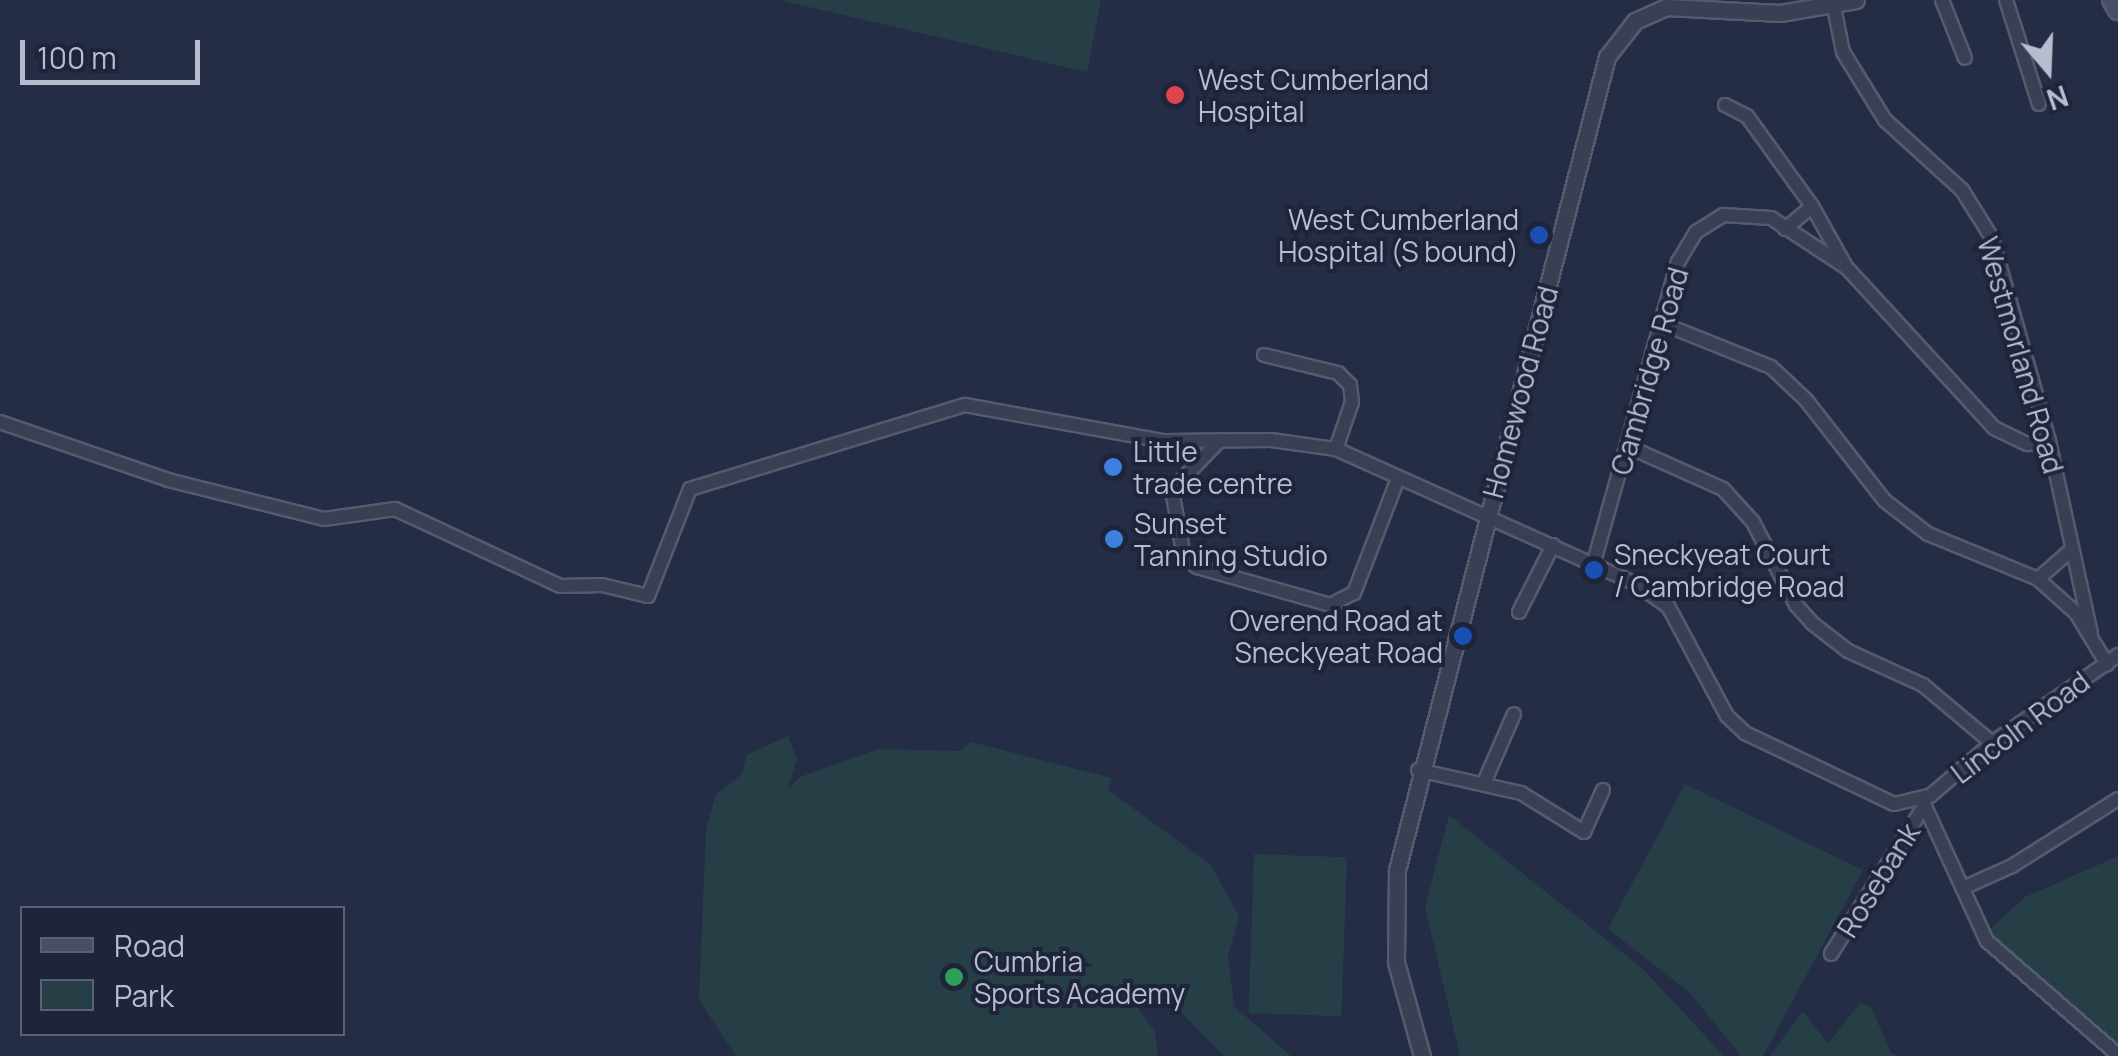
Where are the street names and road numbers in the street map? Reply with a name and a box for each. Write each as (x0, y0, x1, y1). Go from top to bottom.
street label: Westmorland Road (1971, 233, 2071, 477)
street label: Cambridge Road (1603, 263, 1695, 479)
street label: Homewood Road (1476, 282, 1564, 502)
street label: Lincoln Road (1944, 664, 2096, 790)
street label: Rosebank (1830, 817, 1926, 943)

